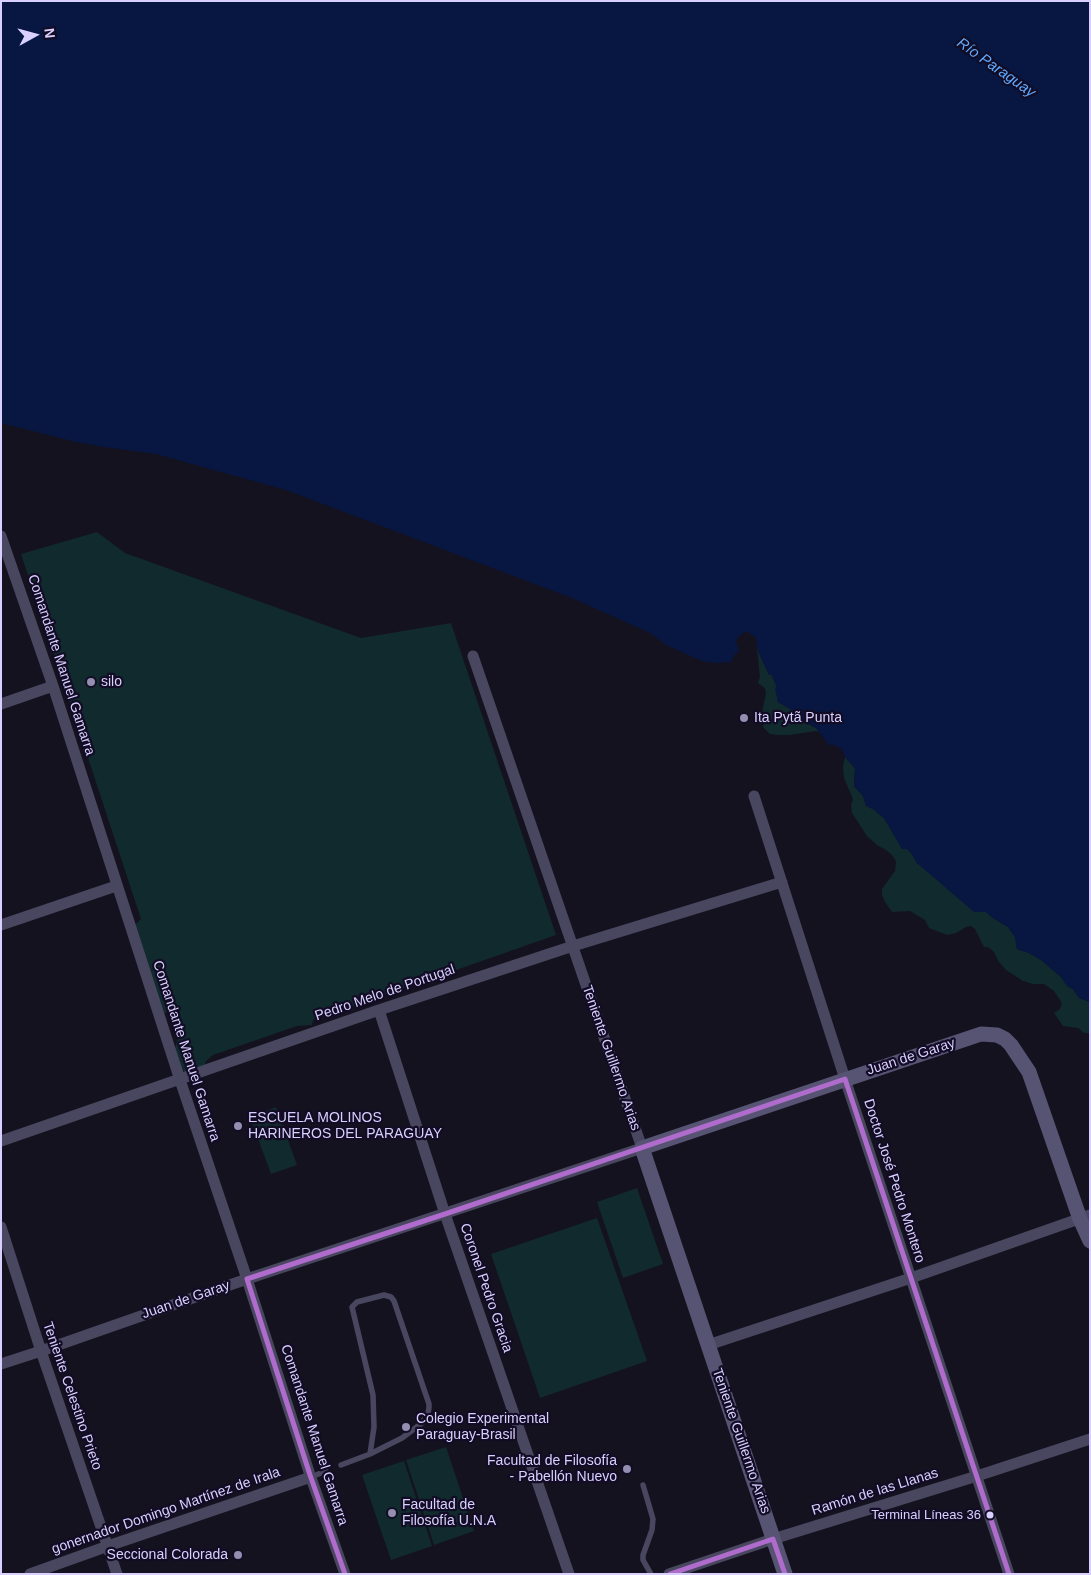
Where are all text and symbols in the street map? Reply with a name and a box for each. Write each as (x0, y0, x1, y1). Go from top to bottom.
north arrow (10, 10, 60, 60)
text: N (41, 27, 58, 39)
water label: Río Paraguay (953, 34, 1039, 102)
street label: Comandante Manuel Gamarra (24, 572, 98, 758)
place label: silo (101, 674, 122, 690)
marker: silo (85, 676, 97, 688)
place label: Ita Pytã Punta (754, 710, 842, 726)
marker: Ita Pytã Punta (738, 712, 750, 724)
street label: Comandante Manuel Gamarra (149, 958, 223, 1144)
street label: Pedro Melo de Portugal (313, 961, 457, 1025)
street label: Teniente Guillermo Arias (578, 983, 644, 1133)
street label: Juan de Garay (865, 1035, 957, 1079)
street label: Doctor José Pedro Montero (860, 1097, 928, 1265)
place label: ESCUELA MOLINOS HARINEROS DEL PARAGUAY (248, 1110, 442, 1142)
marker: ESCUELA MOLINOS HARINEROS DEL PARAGUAY (232, 1120, 244, 1132)
street label: Coronel Pedro Gracia (456, 1221, 516, 1355)
street label: Juan de Garay (140, 1277, 232, 1323)
street label: Teniente Celestino Prieto (39, 1320, 105, 1472)
street label: Comandante Manuel Gamarra (277, 1342, 351, 1528)
street label: Teniente Guillermo Arias (708, 1366, 774, 1516)
place label: Colegio Experimental Paraguay-Brasil (416, 1411, 549, 1444)
marker: Colegio Experimental Paraguay-Brasil (400, 1421, 412, 1433)
place label: Facultad de Filosofía - Pabellón Nuevo (487, 1453, 617, 1485)
marker: Facultad de Filosofía - Pabellón Nuevo (621, 1463, 633, 1475)
street label: gonernador Domingo Martínez de Irala (50, 1464, 282, 1558)
street label: Ramón de las Llanas (810, 1465, 940, 1519)
place label: Facultad de Filosofía U.N.A (402, 1497, 496, 1530)
marker: Facultad de Filosofía U.N.A (386, 1507, 398, 1519)
place label: Terminal Líneas 36 (871, 1507, 981, 1523)
marker: Terminal Líneas 36 (985, 1510, 995, 1520)
place label: Seccional Colorada (107, 1547, 228, 1563)
marker: Seccional Colorada (232, 1549, 244, 1561)

